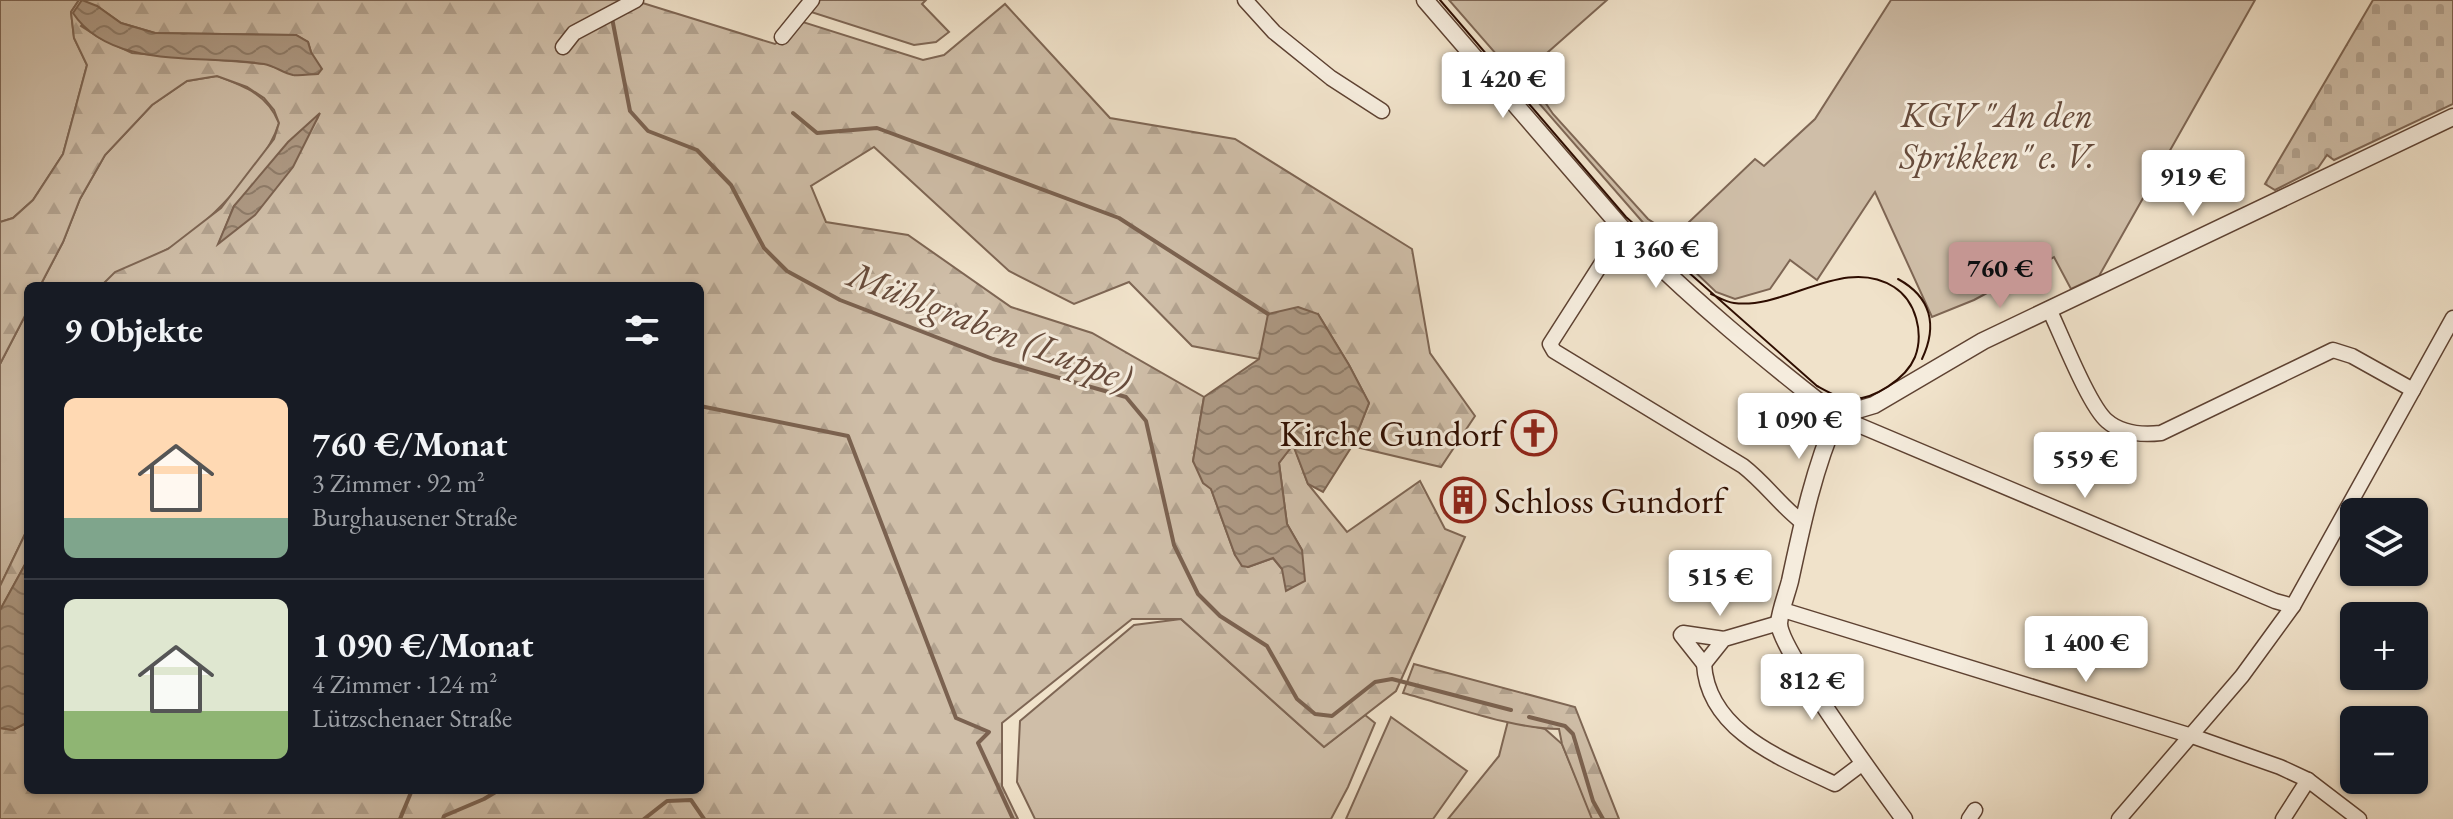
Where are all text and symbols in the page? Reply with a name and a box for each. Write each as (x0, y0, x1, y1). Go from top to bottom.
pin: 1 420 € (1429, 52, 1577, 120)
text: 1 420 € (1460, 61, 1546, 95)
park label: KGV "An den Sprikken" e. V. (1899, 91, 2096, 179)
pin: 919 € (2137, 150, 2249, 218)
text: 919 € (2160, 159, 2226, 193)
pin: 1 360 € (1582, 222, 1730, 290)
text: 1 360 € (1613, 231, 1699, 265)
pin: 760 € (1944, 242, 2056, 310)
water label: Mühlgraben (Luppe) (840, 248, 1139, 402)
text: 760 € (1967, 251, 2033, 285)
text: 9 Objekte (64, 308, 203, 352)
icon: filters (620, 308, 664, 352)
pin: 1 090 € (1725, 393, 1873, 461)
text: 1 090 € (1756, 402, 1842, 436)
church icon: Kirche Gundorf (1510, 409, 1558, 457)
place label: Kirche Gundorf (1279, 410, 1508, 457)
text: 760 €/Monat (312, 422, 507, 466)
icon: home (128, 430, 224, 526)
pin: 559 € (2029, 432, 2141, 500)
text: 559 € (2052, 441, 2118, 475)
text: 3 Zimmer · 92 m² (312, 466, 485, 500)
building icon: Schloss Gundorf (1439, 476, 1487, 524)
place label: Schloss Gundorf (1494, 477, 1729, 524)
map controls (2340, 498, 2428, 794)
button: layers (2340, 498, 2428, 586)
text: Burghausener Straße (312, 500, 517, 534)
pin: 515 € (1664, 550, 1776, 618)
text: 515 € (1687, 559, 1753, 593)
button: + (2340, 602, 2428, 690)
pin: 1 400 € (2012, 616, 2160, 684)
text: 1 090 €/Monat (312, 623, 533, 667)
text: 1 400 € (2043, 625, 2129, 659)
icon: home (128, 631, 224, 727)
pin: 812 € (1756, 654, 1868, 722)
text: 812 € (1779, 663, 1845, 697)
text: 4 Zimmer · 124 m² (312, 667, 497, 701)
text: Lützschenaer Straße (312, 701, 512, 735)
button: − (2340, 706, 2428, 794)

